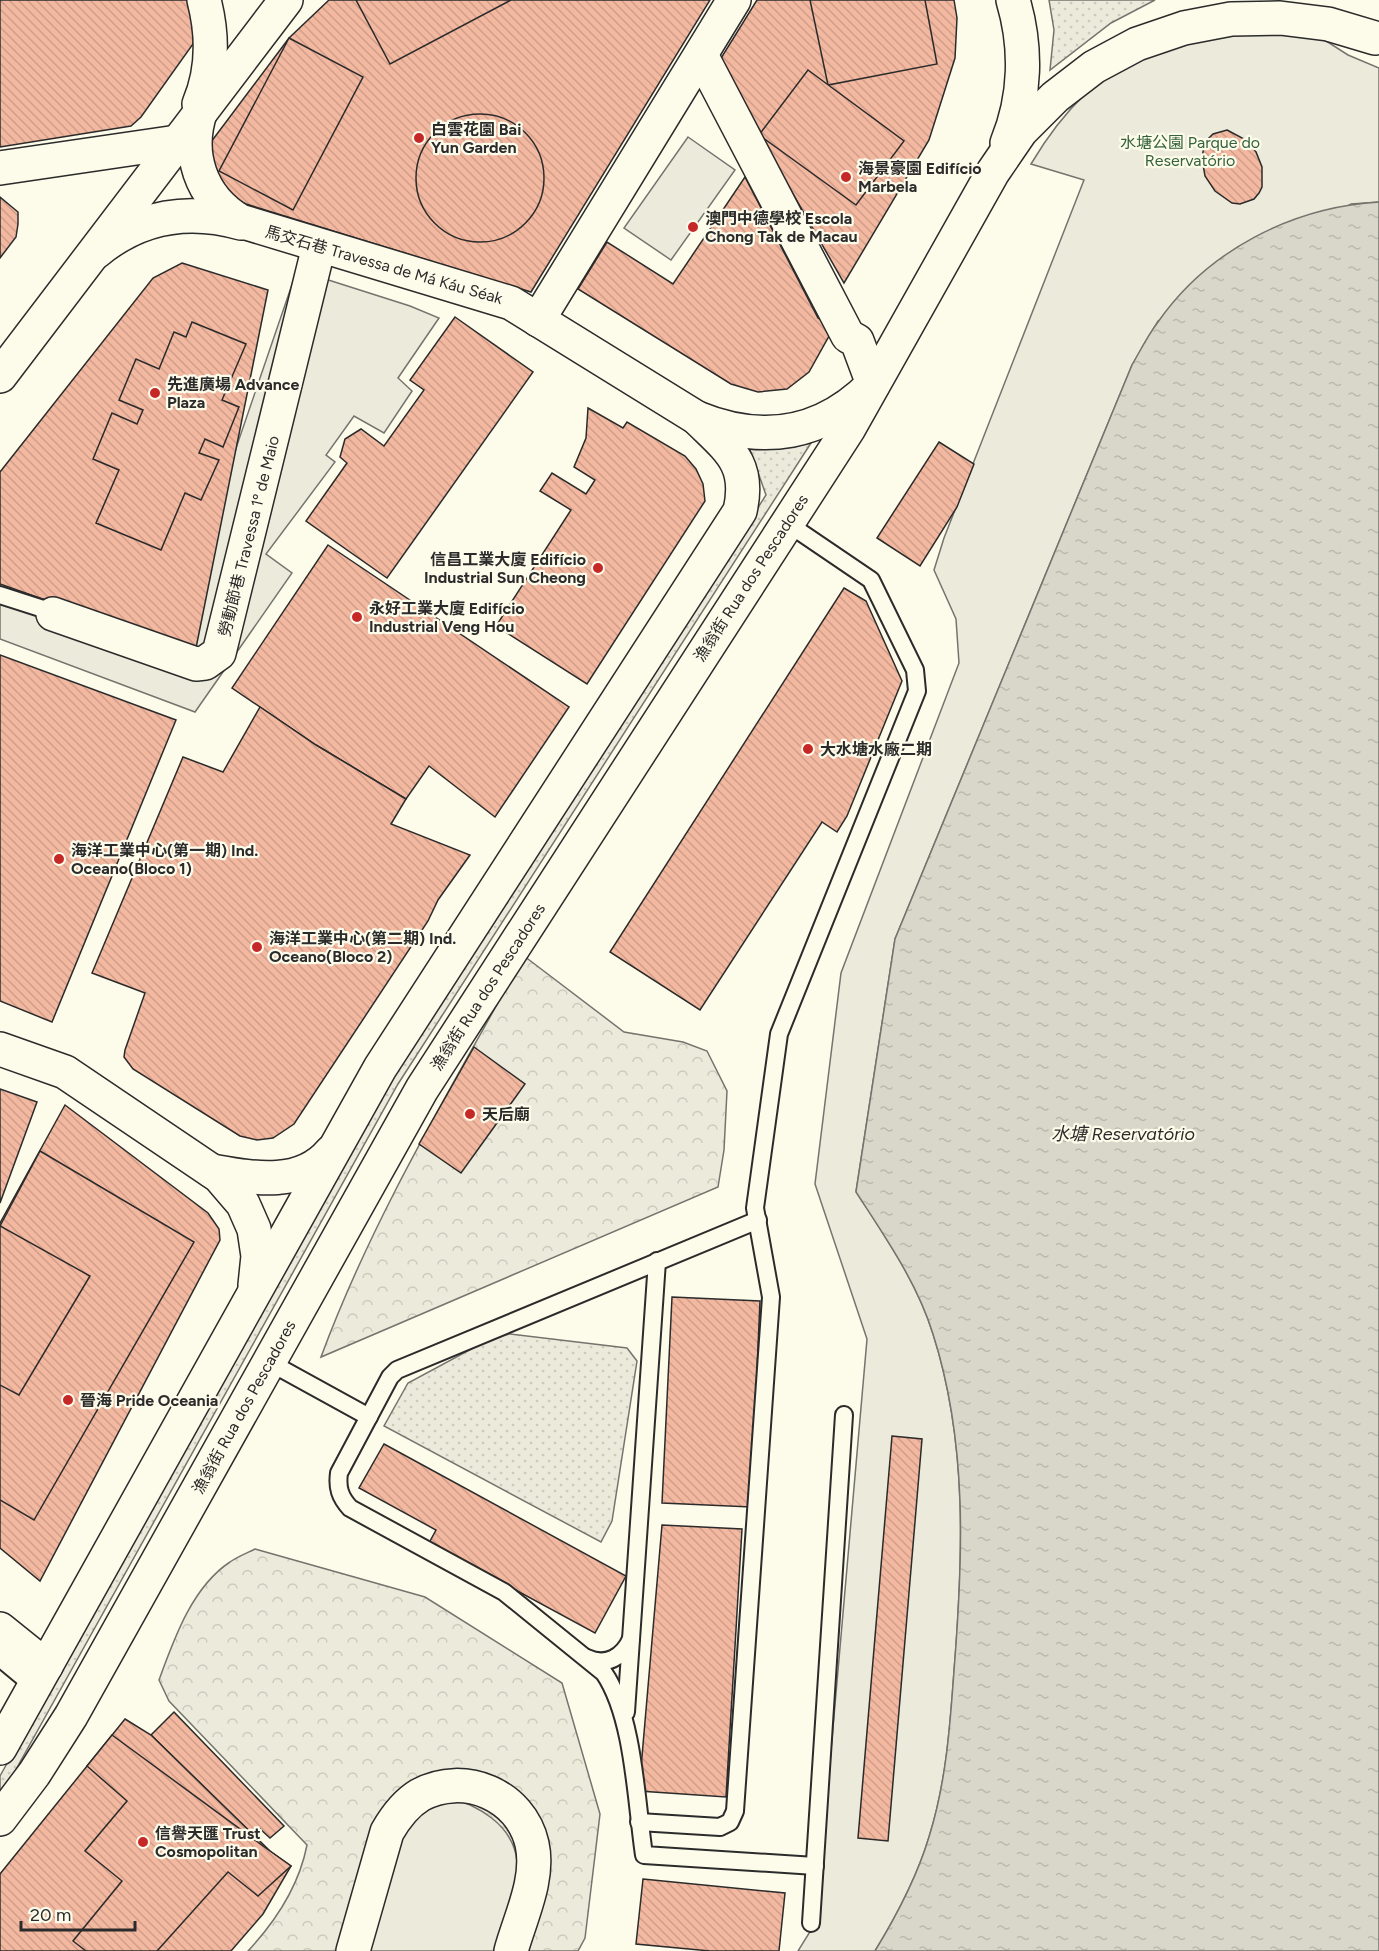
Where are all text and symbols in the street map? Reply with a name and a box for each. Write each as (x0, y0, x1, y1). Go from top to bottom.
place label: 白雲花園 Bai Yun Garden (431, 120, 521, 157)
marker: 白雲花園 Bai Yun Garden (412, 131, 426, 145)
park label: 水塘公園 Parque do Reservatório (1120, 133, 1260, 170)
place label: 海景豪園 Edifício Marbela (858, 159, 982, 196)
marker: 海景豪園 Edifício Marbela (839, 170, 853, 184)
place label: 澳門中德學校 Escola Chong Tak de Macau (705, 209, 858, 246)
marker: 澳門中德學校 Escola Chong Tak de Macau (686, 220, 700, 234)
street label: 馬交石巷 Travessa de Má Káu Séak (263, 222, 505, 308)
place label: 先進廣場 Advance Plaza (167, 375, 300, 412)
marker: 先進廣場 Advance Plaza (148, 386, 162, 400)
street label: 勞動節巷 Travessa 1º de Maio (215, 434, 283, 638)
street label: 漁翁街 Rua dos Pescadores (690, 491, 812, 665)
place label: 信昌工業大廈 Edifício Industrial Sun Cheong (424, 550, 586, 587)
marker: 信昌工業大廈 Edifício Industrial Sun Cheong (591, 561, 605, 575)
place label: 永好工業大廈 Edifício Industrial Veng Hou (369, 599, 525, 636)
marker: 永好工業大廈 Edifício Industrial Veng Hou (350, 610, 364, 624)
place label: 大水塘水廠二期 (820, 740, 932, 759)
marker: 大水塘水廠二期 (801, 742, 815, 756)
place label: 海洋工業中心(第一期) Ind. Oceano(Bloco 1) (71, 841, 258, 878)
marker: 海洋工業中心(第一期) Ind. Oceano(Bloco 1) (52, 852, 66, 866)
street label: 漁翁街 Rua dos Pescadores (427, 900, 549, 1074)
place label: 海洋工業中心(第二期) Ind. Oceano(Bloco 2) (269, 929, 456, 966)
marker: 海洋工業中心(第二期) Ind. Oceano(Bloco 2) (250, 940, 264, 954)
place label: 天后廟 (482, 1105, 530, 1124)
marker: 天后廟 (463, 1107, 477, 1121)
water label: 水塘 Reservatório (1051, 1123, 1195, 1145)
street label: 漁翁街 Rua dos Pescadores (188, 1317, 300, 1497)
place label: 晉海 Pride Oceania (80, 1391, 218, 1410)
marker: 晉海 Pride Oceania (61, 1393, 75, 1407)
place label: 信譽天匯 Trust Cosmopolitan (155, 1824, 261, 1861)
marker: 信譽天匯 Trust Cosmopolitan (136, 1835, 150, 1849)
scale bar (21, 1894, 135, 1932)
text: 20 m (30, 1904, 71, 1926)

